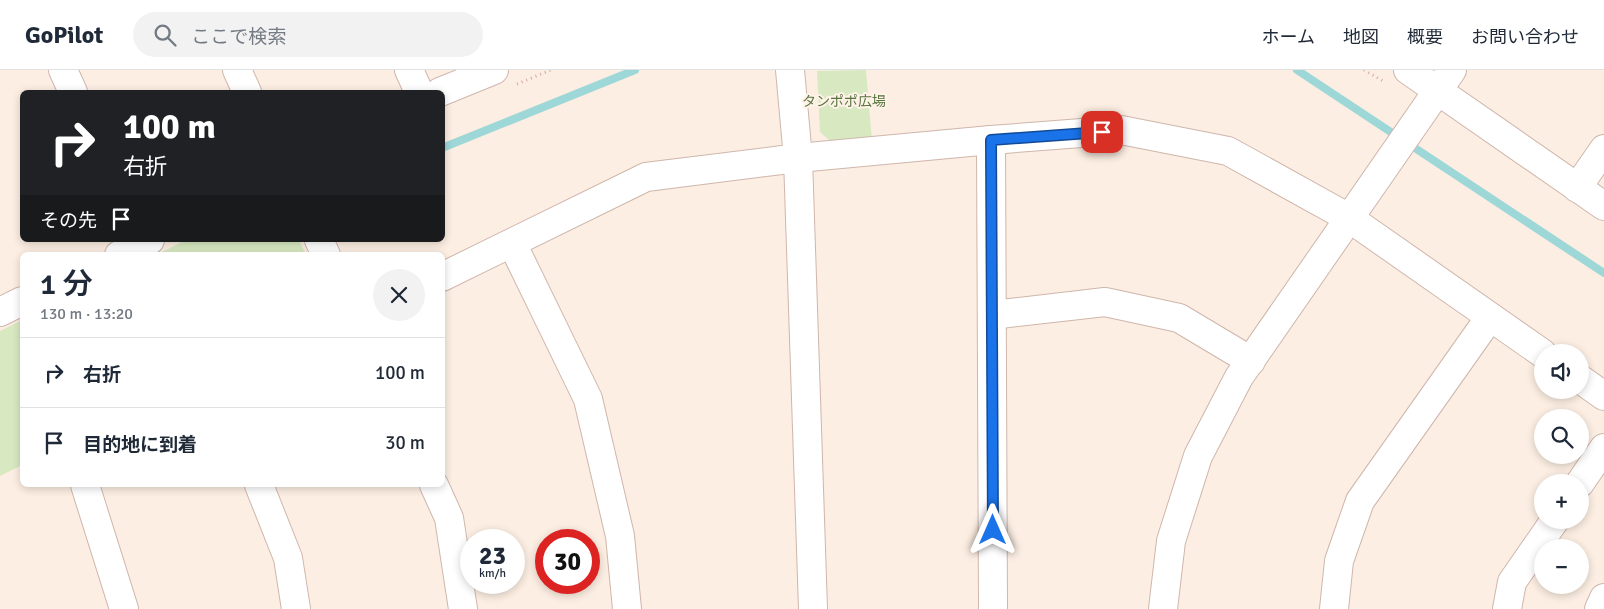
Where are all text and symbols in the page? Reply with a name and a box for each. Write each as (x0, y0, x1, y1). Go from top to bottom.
search box (133, 12, 483, 57)
text: GoPilot (25, 20, 103, 50)
icon: search (151, 21, 179, 49)
text: ここで検索 (191, 25, 286, 49)
text: ホーム (1262, 26, 1315, 48)
text: 地図 (1343, 26, 1379, 48)
text: 概要 (1407, 26, 1443, 48)
text: お問い合わせ (1471, 26, 1579, 48)
park label: タンポポ広場 (802, 93, 886, 110)
text: 100 m (123, 105, 216, 148)
icon: right (40, 110, 105, 175)
pin (1081, 111, 1123, 153)
icon: arrive (1088, 118, 1116, 146)
text: 右折 (123, 153, 167, 180)
icon: arrive (107, 205, 135, 233)
text: その先 (40, 209, 97, 233)
text: 1 分 (40, 266, 93, 303)
button: close (373, 269, 425, 321)
text: 130 m · 13:20 (40, 304, 133, 324)
map controls (1534, 344, 1589, 594)
button: sound (1534, 344, 1589, 399)
icon: right (40, 359, 68, 387)
text: 100 m (375, 361, 425, 385)
text: 右折 (83, 363, 121, 387)
button: search (1534, 409, 1589, 464)
icon: arrive (40, 429, 68, 457)
text: 30 m (385, 431, 425, 455)
text: 目的地に到着 (83, 433, 197, 457)
button: + (1534, 474, 1589, 529)
position arrow (966, 503, 1018, 555)
speed limit sign: 30 (535, 529, 600, 594)
button: − (1534, 539, 1589, 594)
text: 23 (479, 540, 506, 571)
text: km/h (479, 566, 506, 581)

